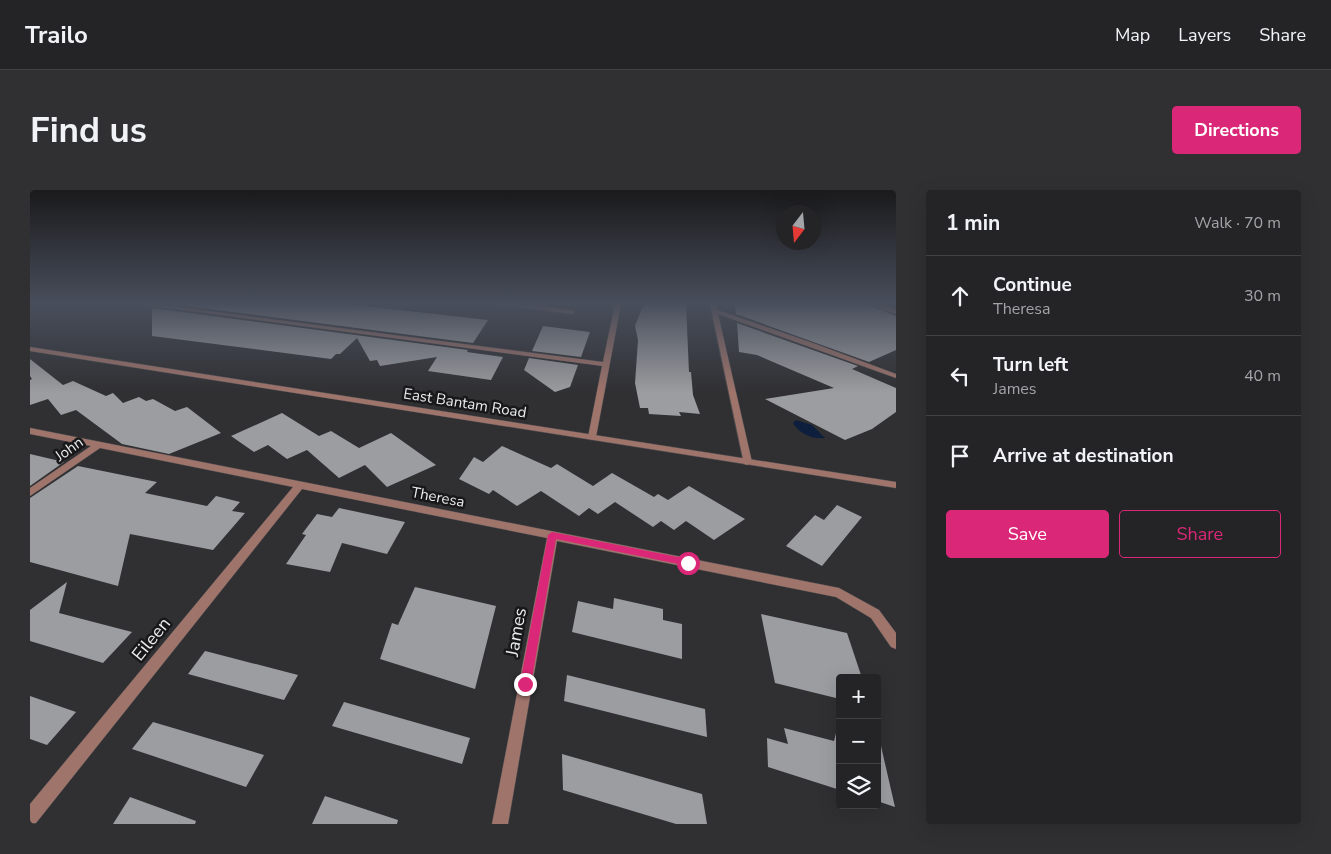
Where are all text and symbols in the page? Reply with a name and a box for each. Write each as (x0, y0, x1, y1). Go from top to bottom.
text: Trailo (25, 19, 88, 51)
text: Map (1115, 23, 1150, 47)
text: Layers (1178, 23, 1231, 47)
text: Share (1259, 23, 1306, 47)
button: Directions (1172, 106, 1301, 154)
text: Find us (30, 107, 147, 154)
north arrow (776, 205, 821, 250)
text: 1 min (946, 209, 1000, 237)
text: Walk · 70 m (1194, 212, 1281, 234)
text: Continue (993, 272, 1072, 298)
icon: ahead (946, 282, 974, 310)
text: 30 m (1244, 285, 1281, 307)
text: Theresa (993, 298, 1051, 320)
text: Turn left (993, 352, 1068, 378)
icon: left (946, 362, 974, 390)
text: 40 m (1244, 365, 1281, 387)
text: James (993, 378, 1037, 400)
street label: East Bantam Road (402, 383, 528, 423)
street label: John (50, 432, 87, 466)
icon: arrive (946, 442, 974, 470)
text: Arrive at destination (993, 443, 1174, 469)
street label: Theresa (410, 482, 466, 512)
button: Save (946, 510, 1109, 558)
button: Share (1119, 510, 1281, 558)
route start (677, 552, 700, 575)
street label: James (500, 606, 532, 659)
street label: Eileen (126, 612, 176, 666)
route end (514, 673, 537, 696)
map controls (836, 674, 881, 809)
button: + (836, 674, 881, 719)
button: − (836, 719, 881, 764)
button: layers (836, 764, 881, 809)

